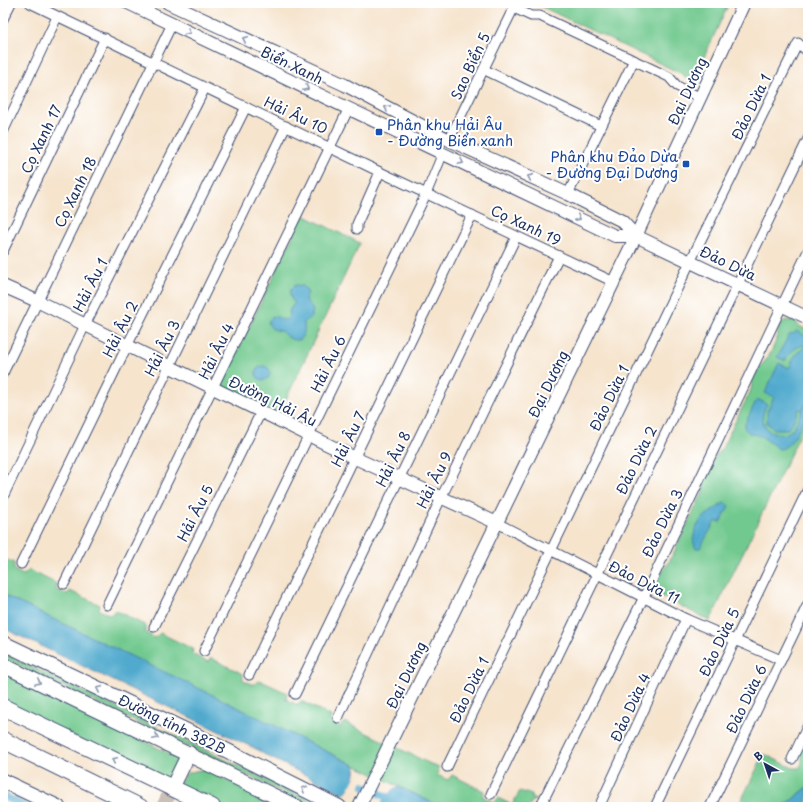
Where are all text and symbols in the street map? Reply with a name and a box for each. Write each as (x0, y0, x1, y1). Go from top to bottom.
one-way arrow (184, 27, 192, 35)
street label: Sao Biển 5 (445, 29, 495, 103)
one-way arrow (242, 36, 250, 44)
street label: Biển Xanh (257, 41, 327, 89)
street label: Đại Dương (662, 54, 712, 128)
street label: Đảo Dừa 1 (726, 70, 776, 144)
one-way arrow (301, 83, 309, 91)
street label: Hải Âu 10 (261, 91, 331, 139)
street label: Cọ Xanh 17 (15, 100, 67, 177)
one-way arrow (384, 105, 392, 113)
place label: Phân khu Hải Âu - Đường Biển xanh (387, 114, 513, 151)
marker: Phân khu Hải Âu - Đường Biển xanh (374, 127, 384, 137)
place label: Phân khu Đảo Dừa - Đường Đại Dương (546, 146, 678, 183)
street label: Cọ Xanh 18 (49, 153, 101, 231)
one-way arrow (457, 157, 464, 165)
marker: Phân khu Đảo Dừa - Đường Đại Dương (681, 159, 691, 169)
one-way arrow (526, 174, 534, 182)
street label: Cọ Xanh 19 (487, 200, 565, 250)
one-way arrow (574, 213, 582, 221)
street label: Đảo Dừa (696, 240, 760, 286)
street label: Hải Âu 1 (68, 254, 112, 316)
street label: Hải Âu 2 (97, 297, 143, 361)
street label: Hải Âu 3 (139, 316, 185, 380)
street label: Hải Âu 4 (193, 319, 239, 383)
street label: Hải Âu 6 (305, 332, 351, 396)
street label: Đại Dương (523, 347, 573, 421)
street label: Đảo Dừa 1 (584, 361, 634, 435)
street label: Đường Hải Âu (225, 371, 321, 431)
street label: Hải Âu 7 (326, 408, 370, 470)
street label: Đảo Dừa 2 (610, 422, 662, 498)
street label: Hải Âu 8 (370, 427, 416, 491)
street label: Hải Âu 9 (411, 448, 457, 512)
street label: Hải Âu 5 (172, 481, 218, 545)
street label: Đảo Dừa 3 (636, 485, 688, 561)
street label: Đảo Dừa 11 (605, 555, 683, 609)
street label: Đảo Dừa 5 (693, 604, 745, 680)
street label: Đại Dương (381, 638, 431, 712)
street label: Đảo Dừa 1 (444, 653, 494, 727)
street label: Đảo Dừa 6 (720, 661, 772, 737)
street label: Đảo Dừa 4 (605, 669, 655, 745)
one-way arrow (34, 677, 41, 685)
one-way arrow (96, 686, 104, 694)
street label: Đường tỉnh 382B (115, 689, 229, 759)
one-way arrow (151, 732, 159, 740)
north arrow (745, 744, 785, 784)
text: B (750, 747, 767, 765)
one-way arrow (111, 757, 118, 765)
one-way arrow (301, 787, 308, 794)

